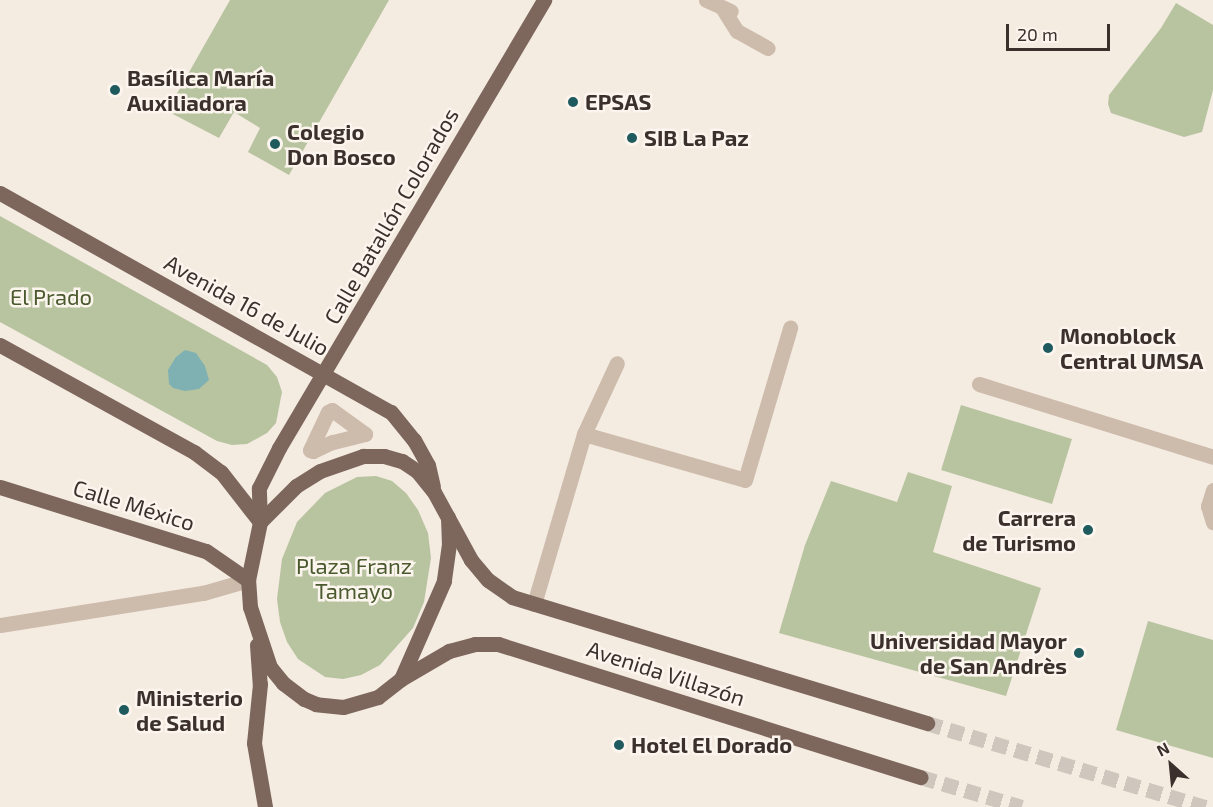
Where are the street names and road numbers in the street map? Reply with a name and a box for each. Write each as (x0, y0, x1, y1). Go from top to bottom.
street label: Calle Batallón Colorados (318, 103, 464, 329)
street label: Avenida 16 de Julio (160, 249, 334, 361)
street label: Calle México (70, 474, 198, 536)
street label: Avenida Villazón (584, 635, 748, 711)

